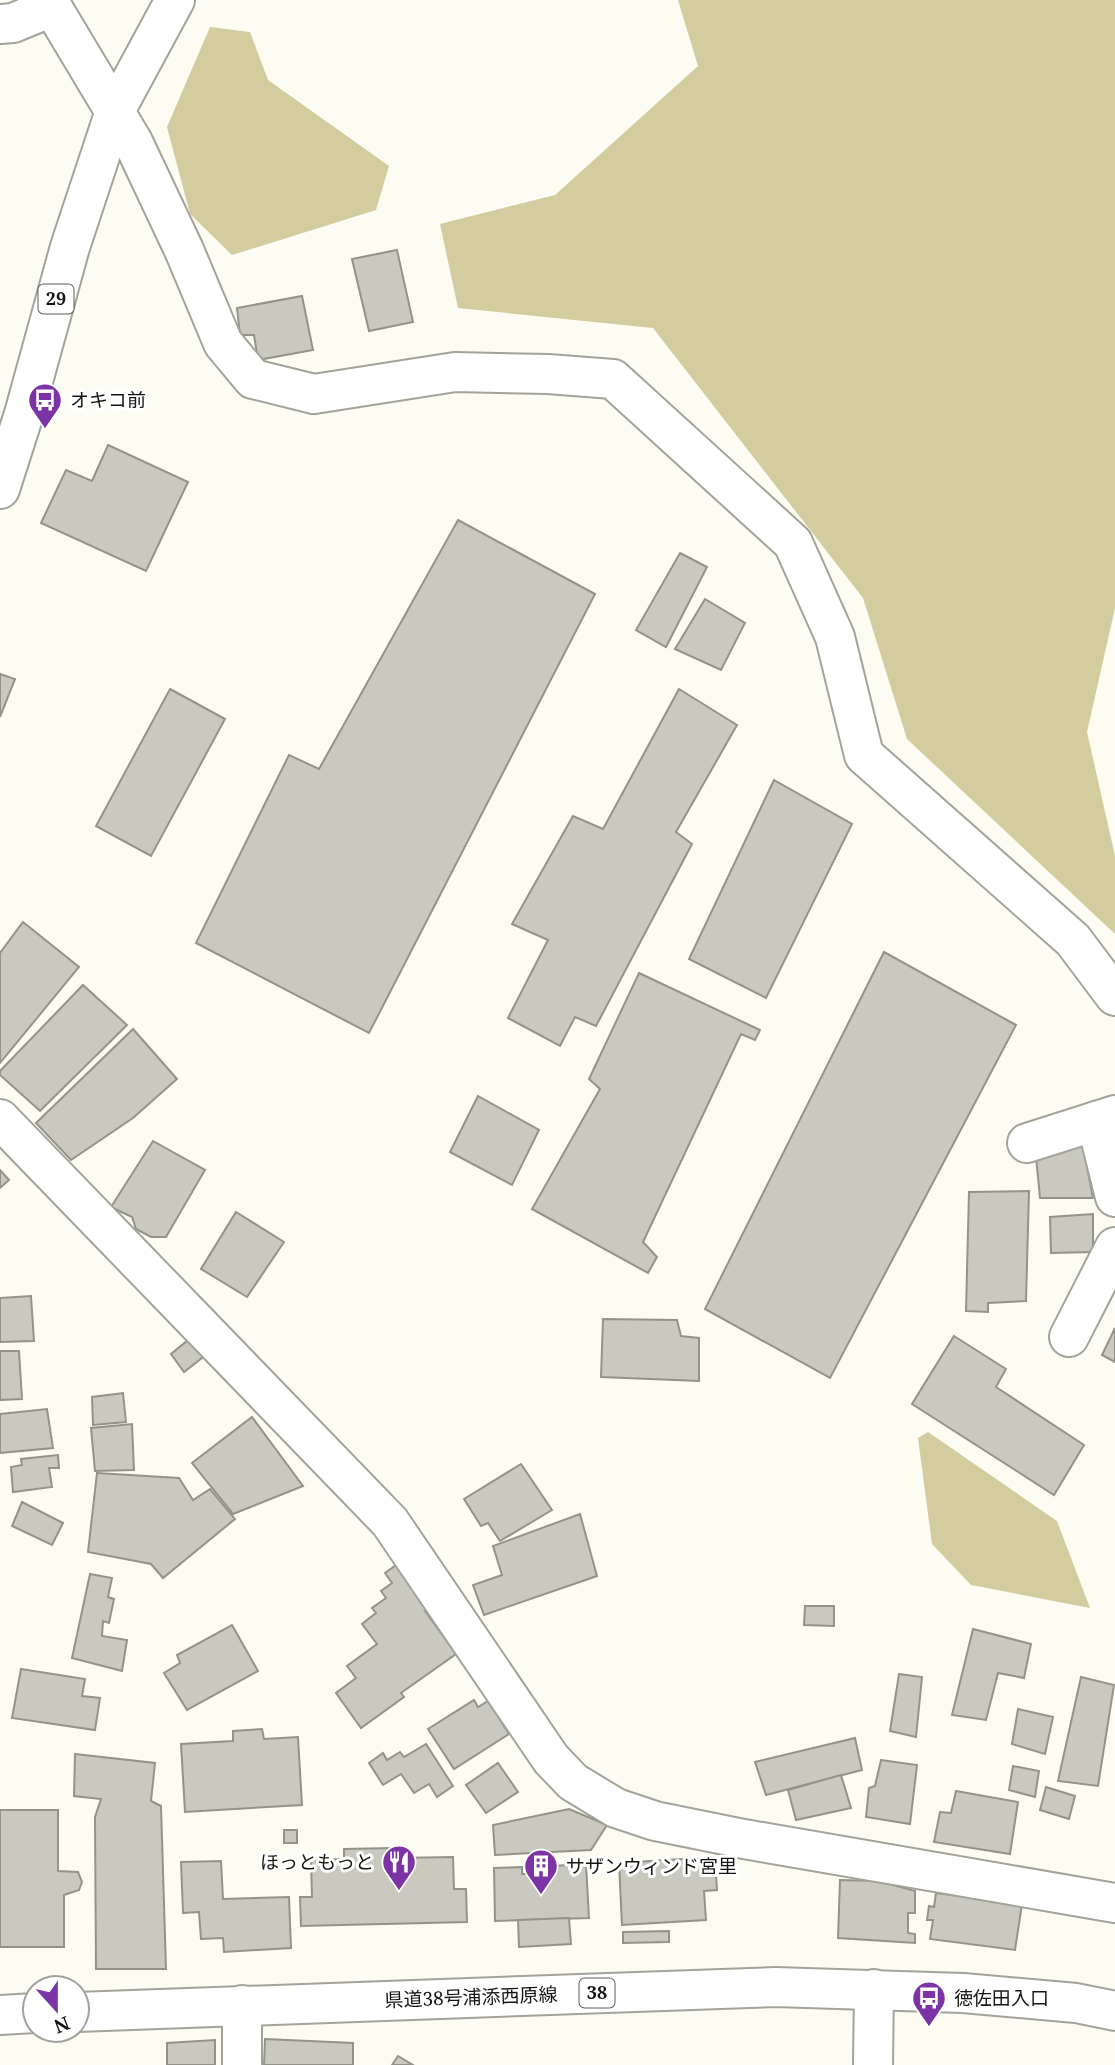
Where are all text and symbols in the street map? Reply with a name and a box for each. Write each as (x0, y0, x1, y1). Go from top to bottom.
road number: 29 (38, 284, 74, 314)
bus stop icon: オキコ前 (26, 381, 64, 430)
place label: オキコ前 (70, 387, 146, 413)
restaurant icon: ほっともっと (380, 1843, 418, 1892)
building icon: サザンウィンド宮里 (522, 1847, 560, 1896)
place label: ほっともっと (260, 1849, 374, 1875)
place label: サザンウィンド宮里 (566, 1853, 737, 1879)
north arrow (21, 1974, 91, 2044)
road number: 38 (580, 1979, 614, 2008)
bus stop icon: 徳佐田入口 (910, 1979, 948, 2028)
street label: 県道38号浦添西原線 (384, 1981, 558, 2013)
place label: 徳佐田入口 (954, 1985, 1049, 2011)
text: N (50, 2010, 74, 2040)

